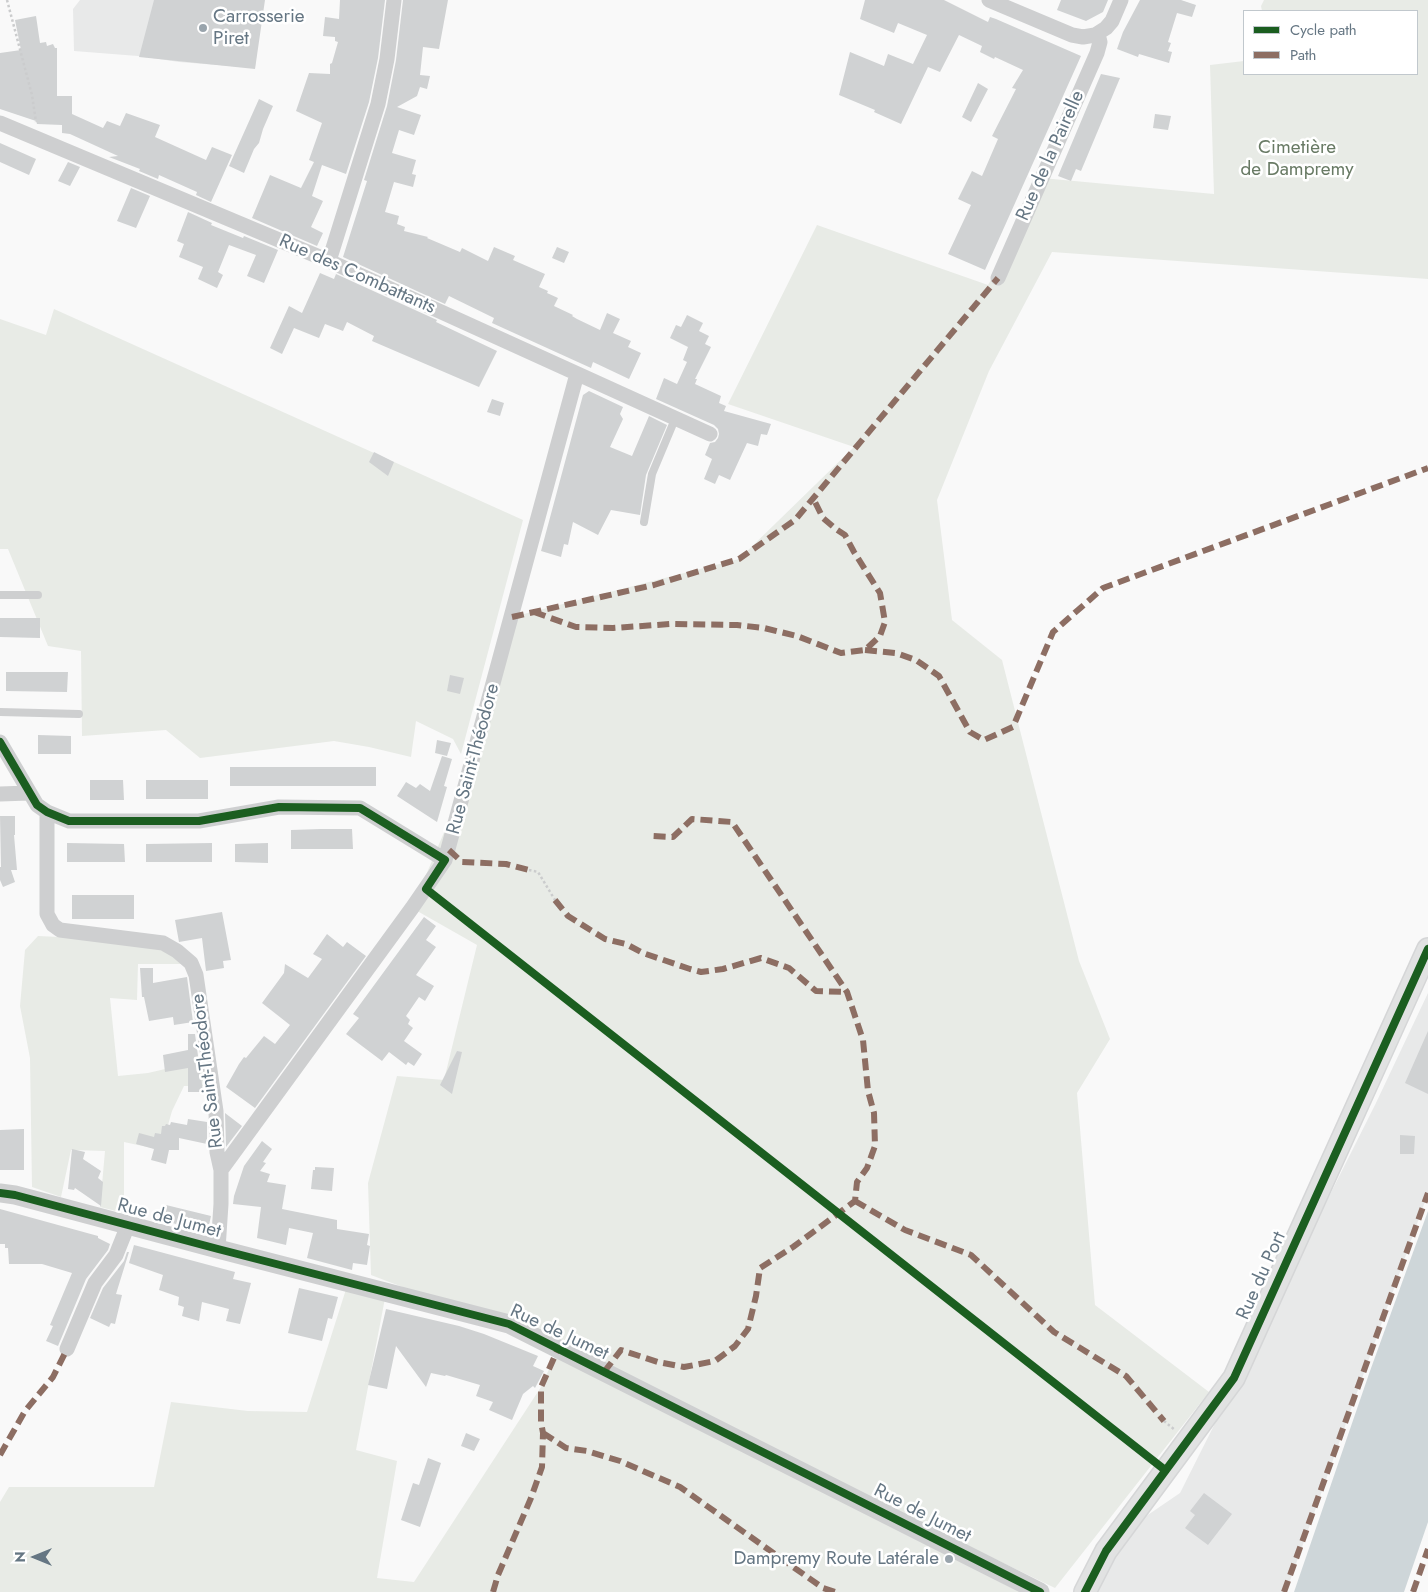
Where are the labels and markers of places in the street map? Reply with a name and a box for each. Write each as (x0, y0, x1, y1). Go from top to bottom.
place label: Carrosserie Piret (213, 6, 305, 50)
marker: Carrosserie Piret (197, 22, 209, 34)
place label: Dampremy Route Latérale (734, 1548, 939, 1570)
marker: Dampremy Route Latérale (943, 1553, 955, 1565)

